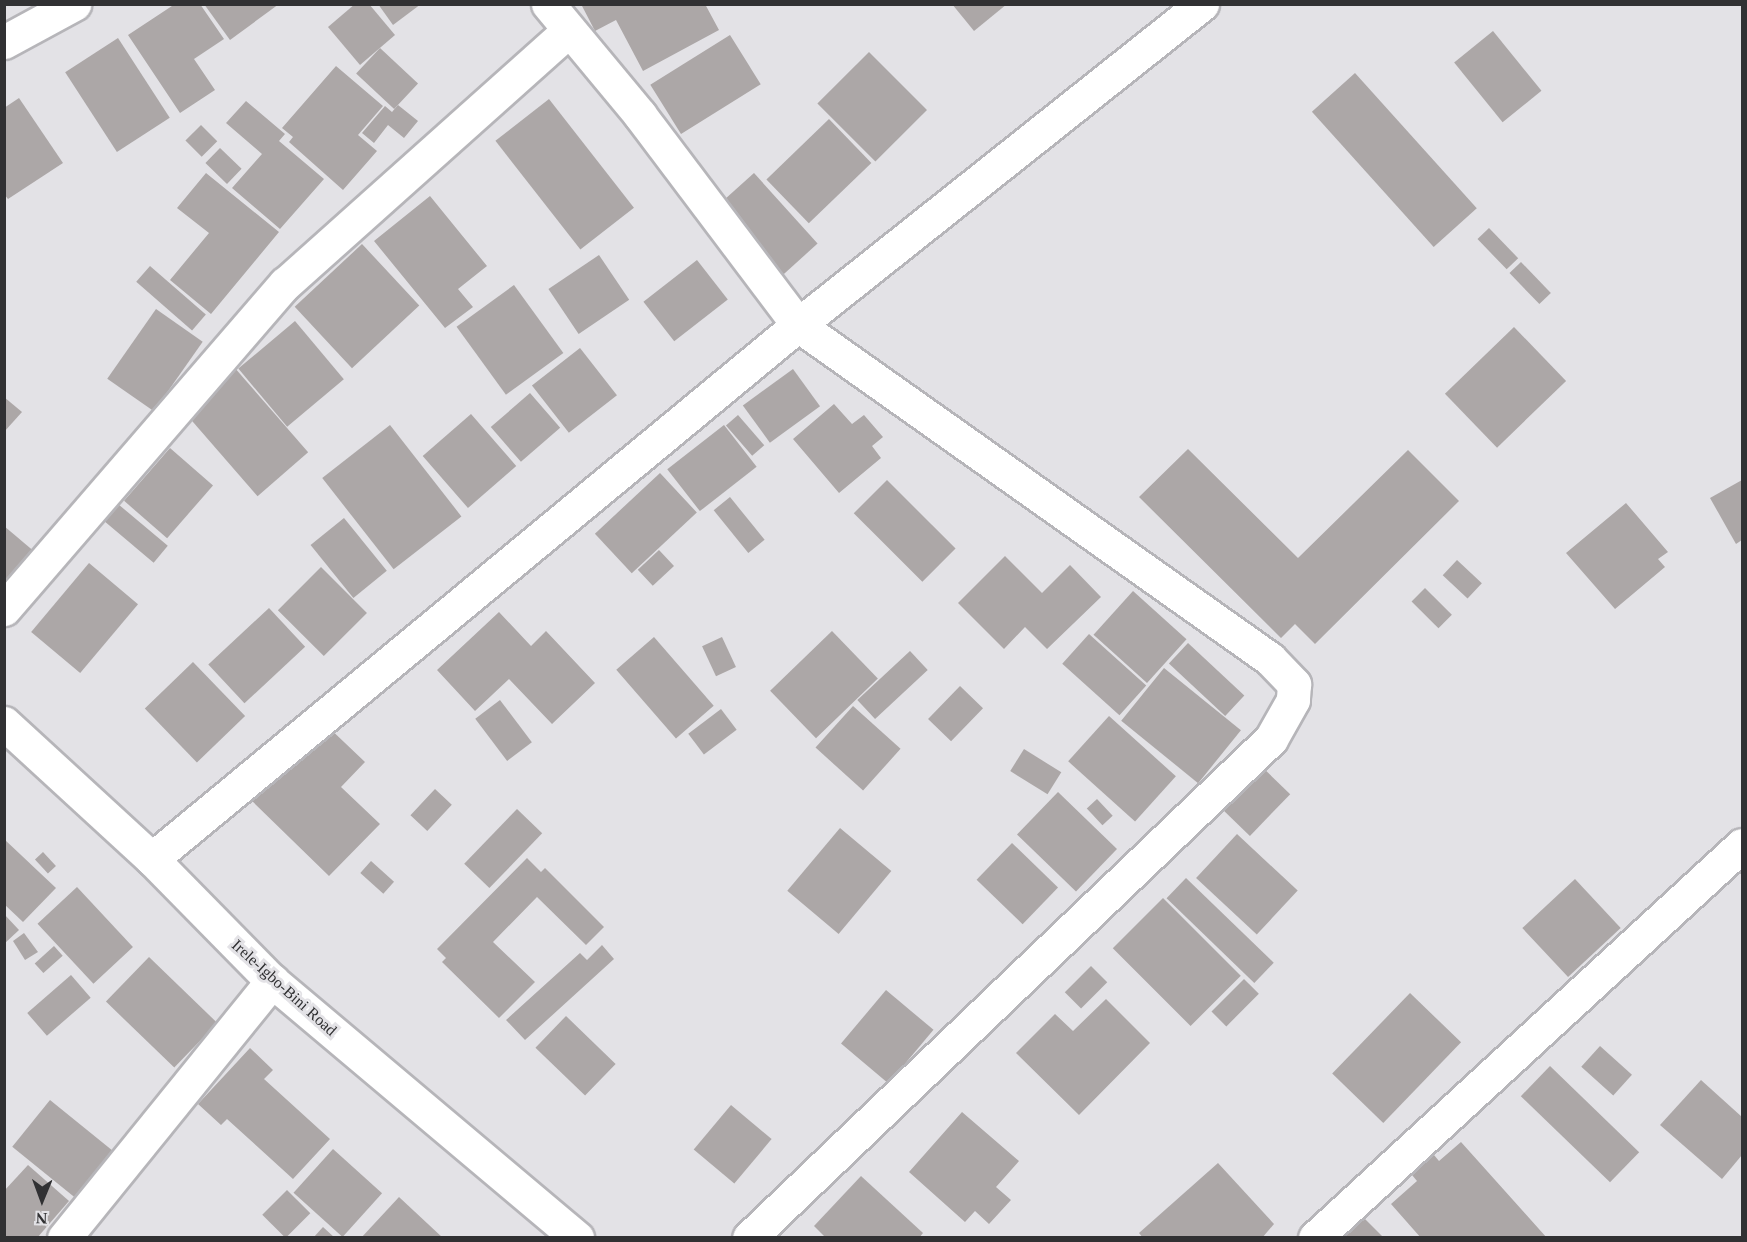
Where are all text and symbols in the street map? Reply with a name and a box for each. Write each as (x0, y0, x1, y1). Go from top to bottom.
street label: Irele-Igbo-Bini Road (228, 936, 340, 1040)
north arrow (12, 1170, 72, 1230)
text: N (36, 1210, 48, 1227)

